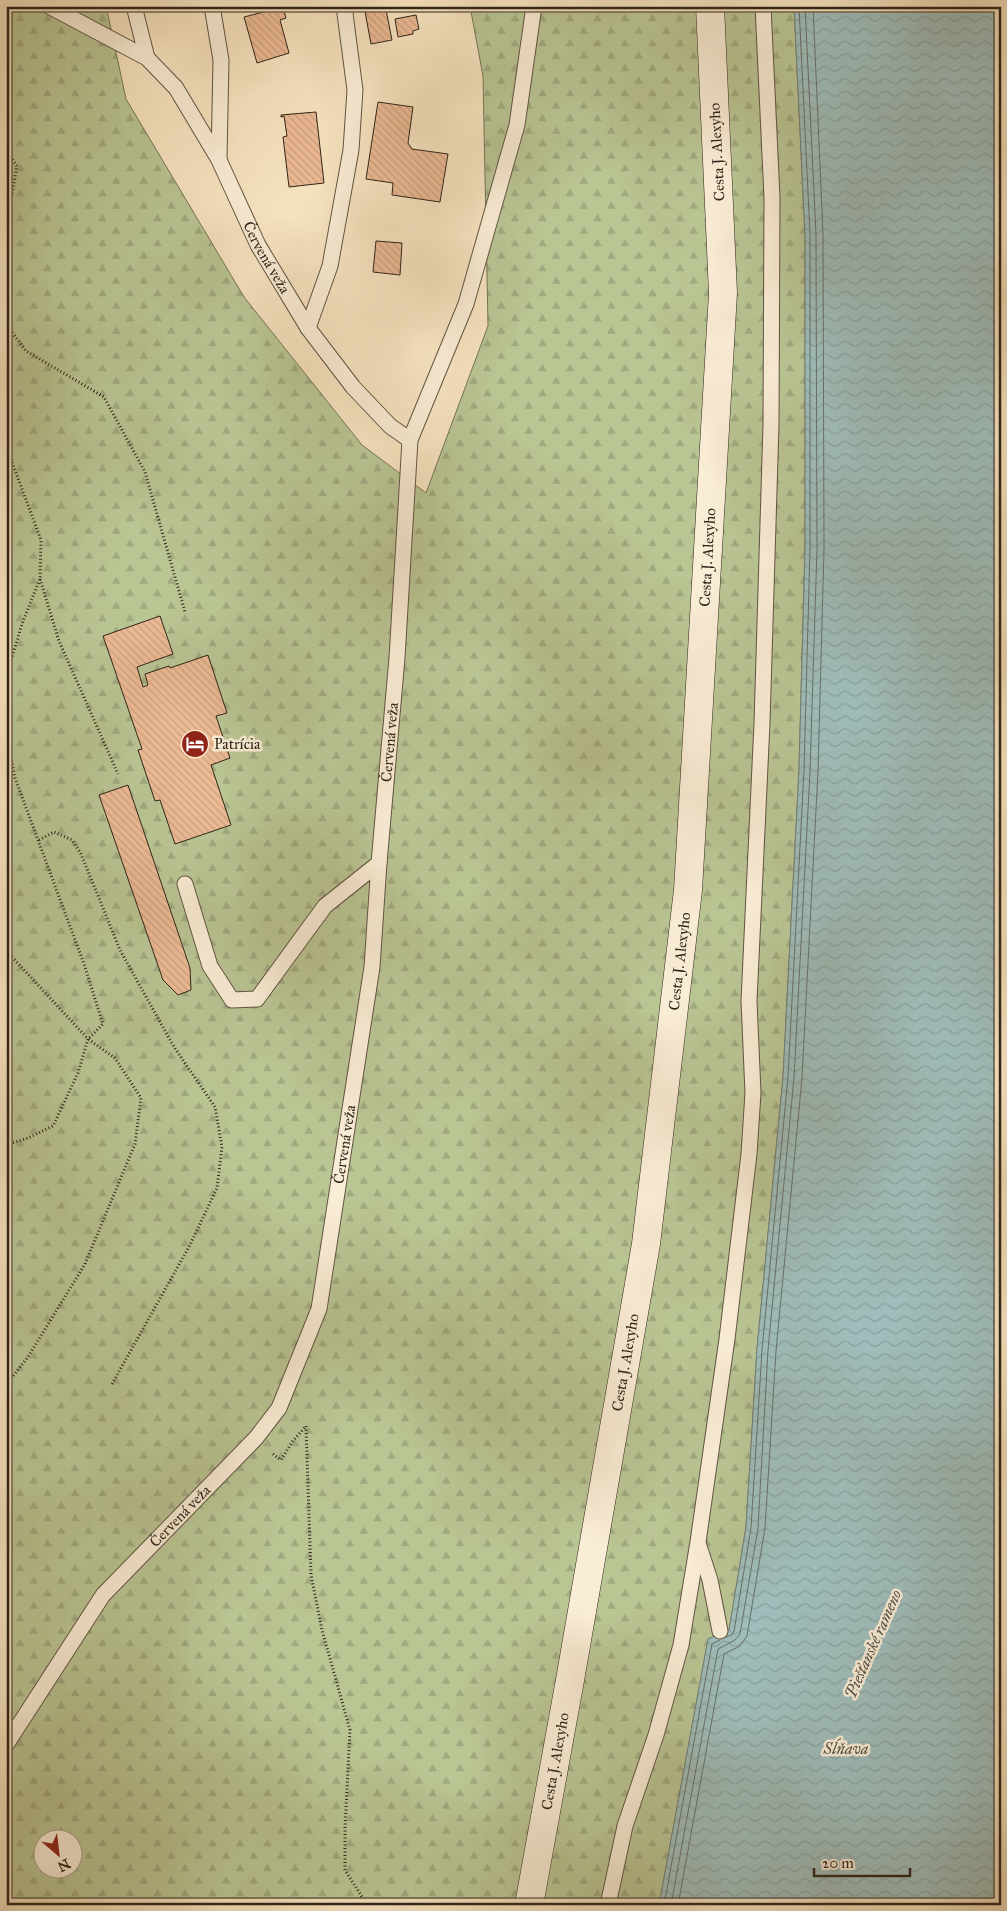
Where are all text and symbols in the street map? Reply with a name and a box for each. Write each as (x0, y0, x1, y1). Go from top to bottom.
street label: Cesta J. Alexyho (705, 102, 730, 202)
street label: Červená veža (239, 218, 294, 297)
street label: Cesta J. Alexyho (696, 507, 719, 607)
street label: Červená veža (376, 701, 402, 783)
hotel icon: Patrícia (180, 729, 210, 759)
place label: Patrícia (214, 735, 261, 753)
street label: Cesta J. Alexyho (665, 911, 694, 1011)
street label: Červená veža (329, 1103, 360, 1185)
street label: Cesta J. Alexyho (608, 1312, 643, 1413)
street label: Červená veža (145, 1481, 215, 1551)
water label: Piešťanské rameno (841, 1587, 905, 1701)
street label: Cesta J. Alexyho (537, 1711, 573, 1812)
water label: Sĺňava (823, 1738, 869, 1758)
north arrow (32, 1828, 82, 1878)
scale bar (814, 1846, 911, 1878)
text: 20 m (822, 1854, 854, 1872)
text: N (55, 1855, 73, 1875)

